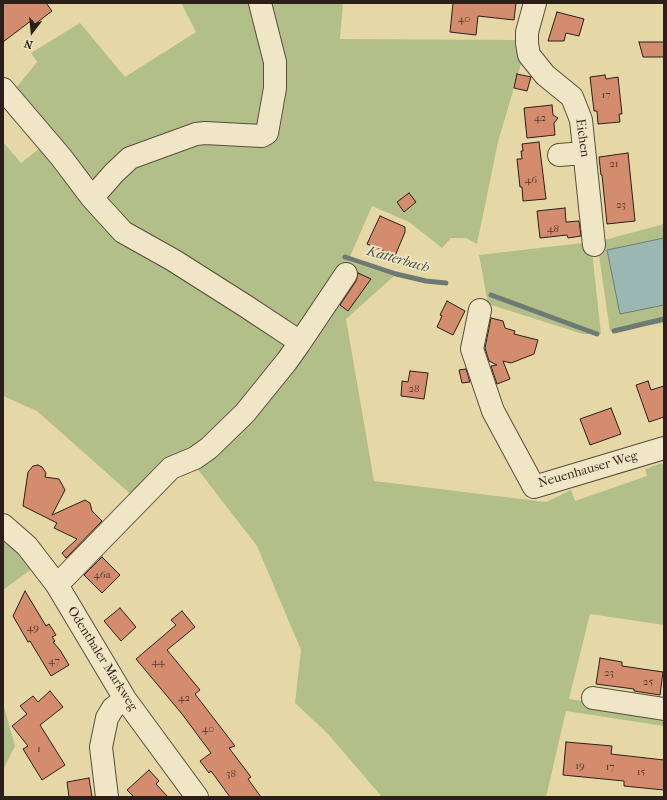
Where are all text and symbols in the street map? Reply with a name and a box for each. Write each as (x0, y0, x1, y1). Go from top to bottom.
north arrow (12, 12, 52, 52)
house number: 40 (458, 12, 470, 26)
text: N (23, 37, 34, 51)
house number: 17 (601, 88, 611, 102)
house number: 42 (534, 111, 546, 125)
street label: Eichen (572, 118, 592, 158)
house number: 21 (609, 157, 619, 171)
house number: 46 (525, 173, 537, 187)
house number: 23 (616, 198, 626, 212)
house number: 48 (547, 222, 559, 236)
water label: Katterbach (365, 243, 431, 277)
house number: 28 (408, 382, 420, 396)
street label: Neuenhauser Weg (536, 448, 640, 492)
house number: 46a (93, 568, 111, 582)
street label: Odenthaler Markweg (64, 604, 140, 714)
house number: 49 (27, 621, 39, 635)
house number: 47 (48, 654, 60, 668)
house number: 44 (151, 655, 165, 669)
house number: 23 (604, 666, 614, 680)
house number: 25 (643, 675, 653, 689)
house number: 42 (178, 691, 190, 705)
house number: 40 (202, 722, 214, 736)
house number: 1 (37, 742, 41, 756)
house number: 19 (575, 759, 585, 773)
house number: 17 (605, 760, 615, 774)
house number: 15 (637, 765, 645, 779)
house number: 38 (226, 767, 236, 781)

